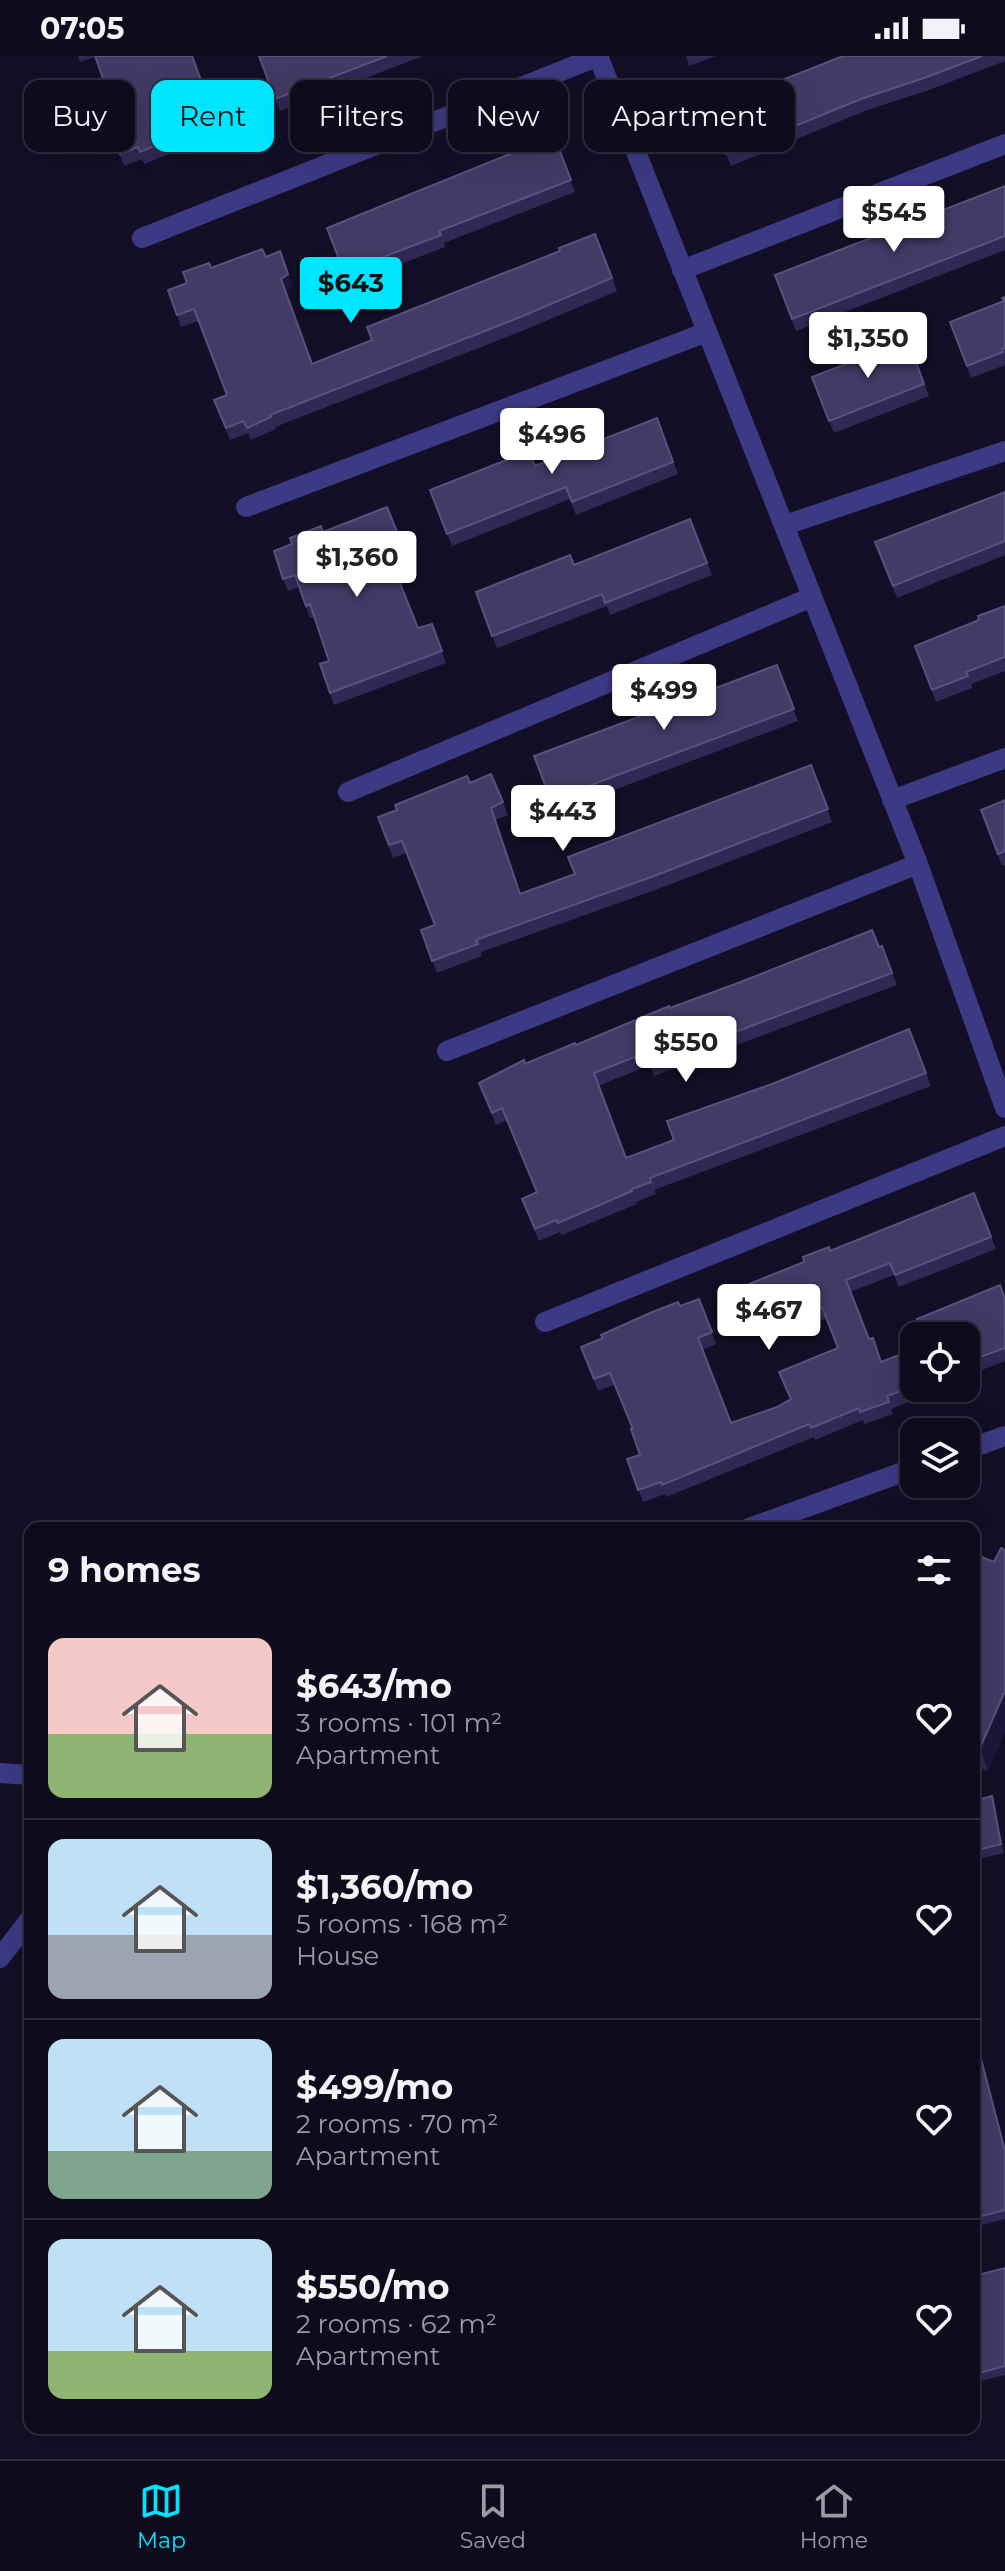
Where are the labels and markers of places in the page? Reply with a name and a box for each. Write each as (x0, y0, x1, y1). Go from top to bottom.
pin: $545 (847, 186, 941, 254)
pin: $643 (304, 257, 398, 325)
pin: $1,350 (803, 312, 933, 380)
pin: $496 (505, 408, 599, 476)
pin: $1,360 (292, 531, 422, 599)
pin: $499 (617, 664, 711, 732)
pin: $443 (516, 785, 610, 853)
pin: $550 (639, 1016, 733, 1084)
pin: $467 (722, 1284, 816, 1352)

